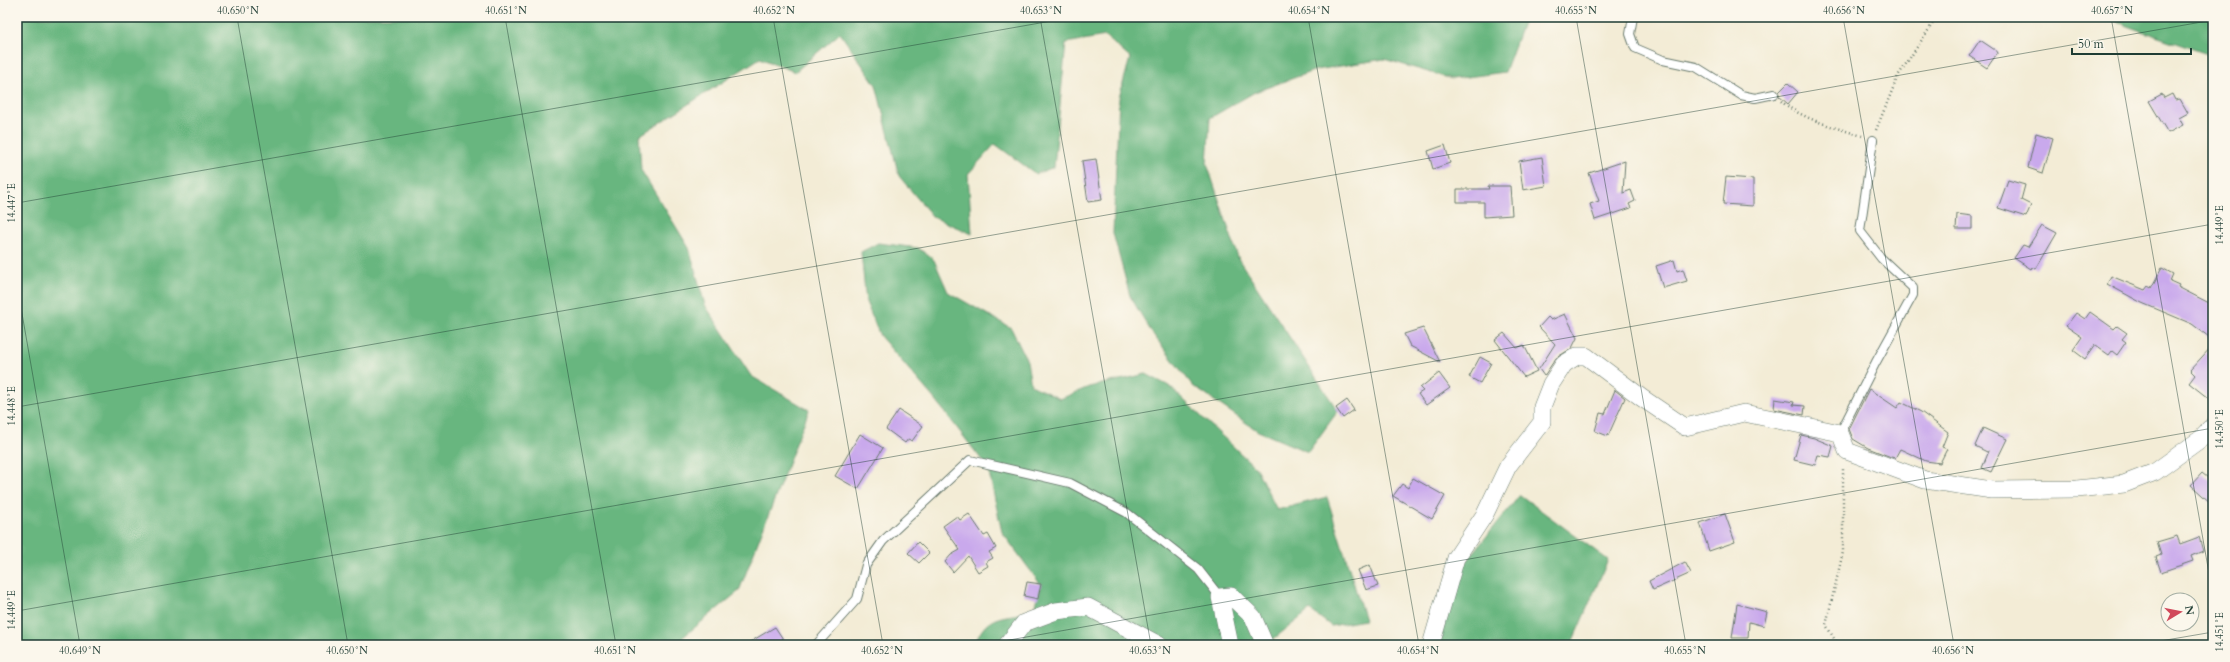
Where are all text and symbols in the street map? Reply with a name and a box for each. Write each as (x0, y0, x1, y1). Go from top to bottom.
text: 40.650°N (217, 4, 259, 18)
text: 40.651°N (485, 4, 527, 18)
text: 40.652°N (753, 4, 795, 18)
text: 40.653°N (1020, 4, 1062, 18)
text: 40.654°N (1288, 4, 1330, 18)
text: 40.655°N (1555, 4, 1597, 18)
text: 40.656°N (1823, 4, 1865, 18)
text: 40.657°N (2091, 4, 2133, 18)
scale bar (2072, 30, 2191, 56)
text: 50 m (2078, 36, 2105, 52)
text: 14.447°E (5, 183, 19, 223)
text: 14.449°E (2213, 205, 2227, 245)
text: 14.448°E (5, 386, 19, 426)
text: 14.450°E (2213, 409, 2227, 449)
text: 14.449°E (5, 590, 19, 630)
north arrow (2160, 592, 2200, 632)
text: N (2181, 604, 2198, 617)
text: 14.451°E (2213, 612, 2227, 652)
text: 40.649°N (59, 644, 101, 658)
text: 40.650°N (326, 644, 368, 658)
text: 40.651°N (594, 644, 636, 658)
text: 40.652°N (861, 644, 903, 658)
text: 40.653°N (1129, 644, 1171, 658)
text: 40.654°N (1397, 644, 1439, 658)
text: 40.655°N (1664, 644, 1706, 658)
text: 40.656°N (1932, 644, 1974, 658)

